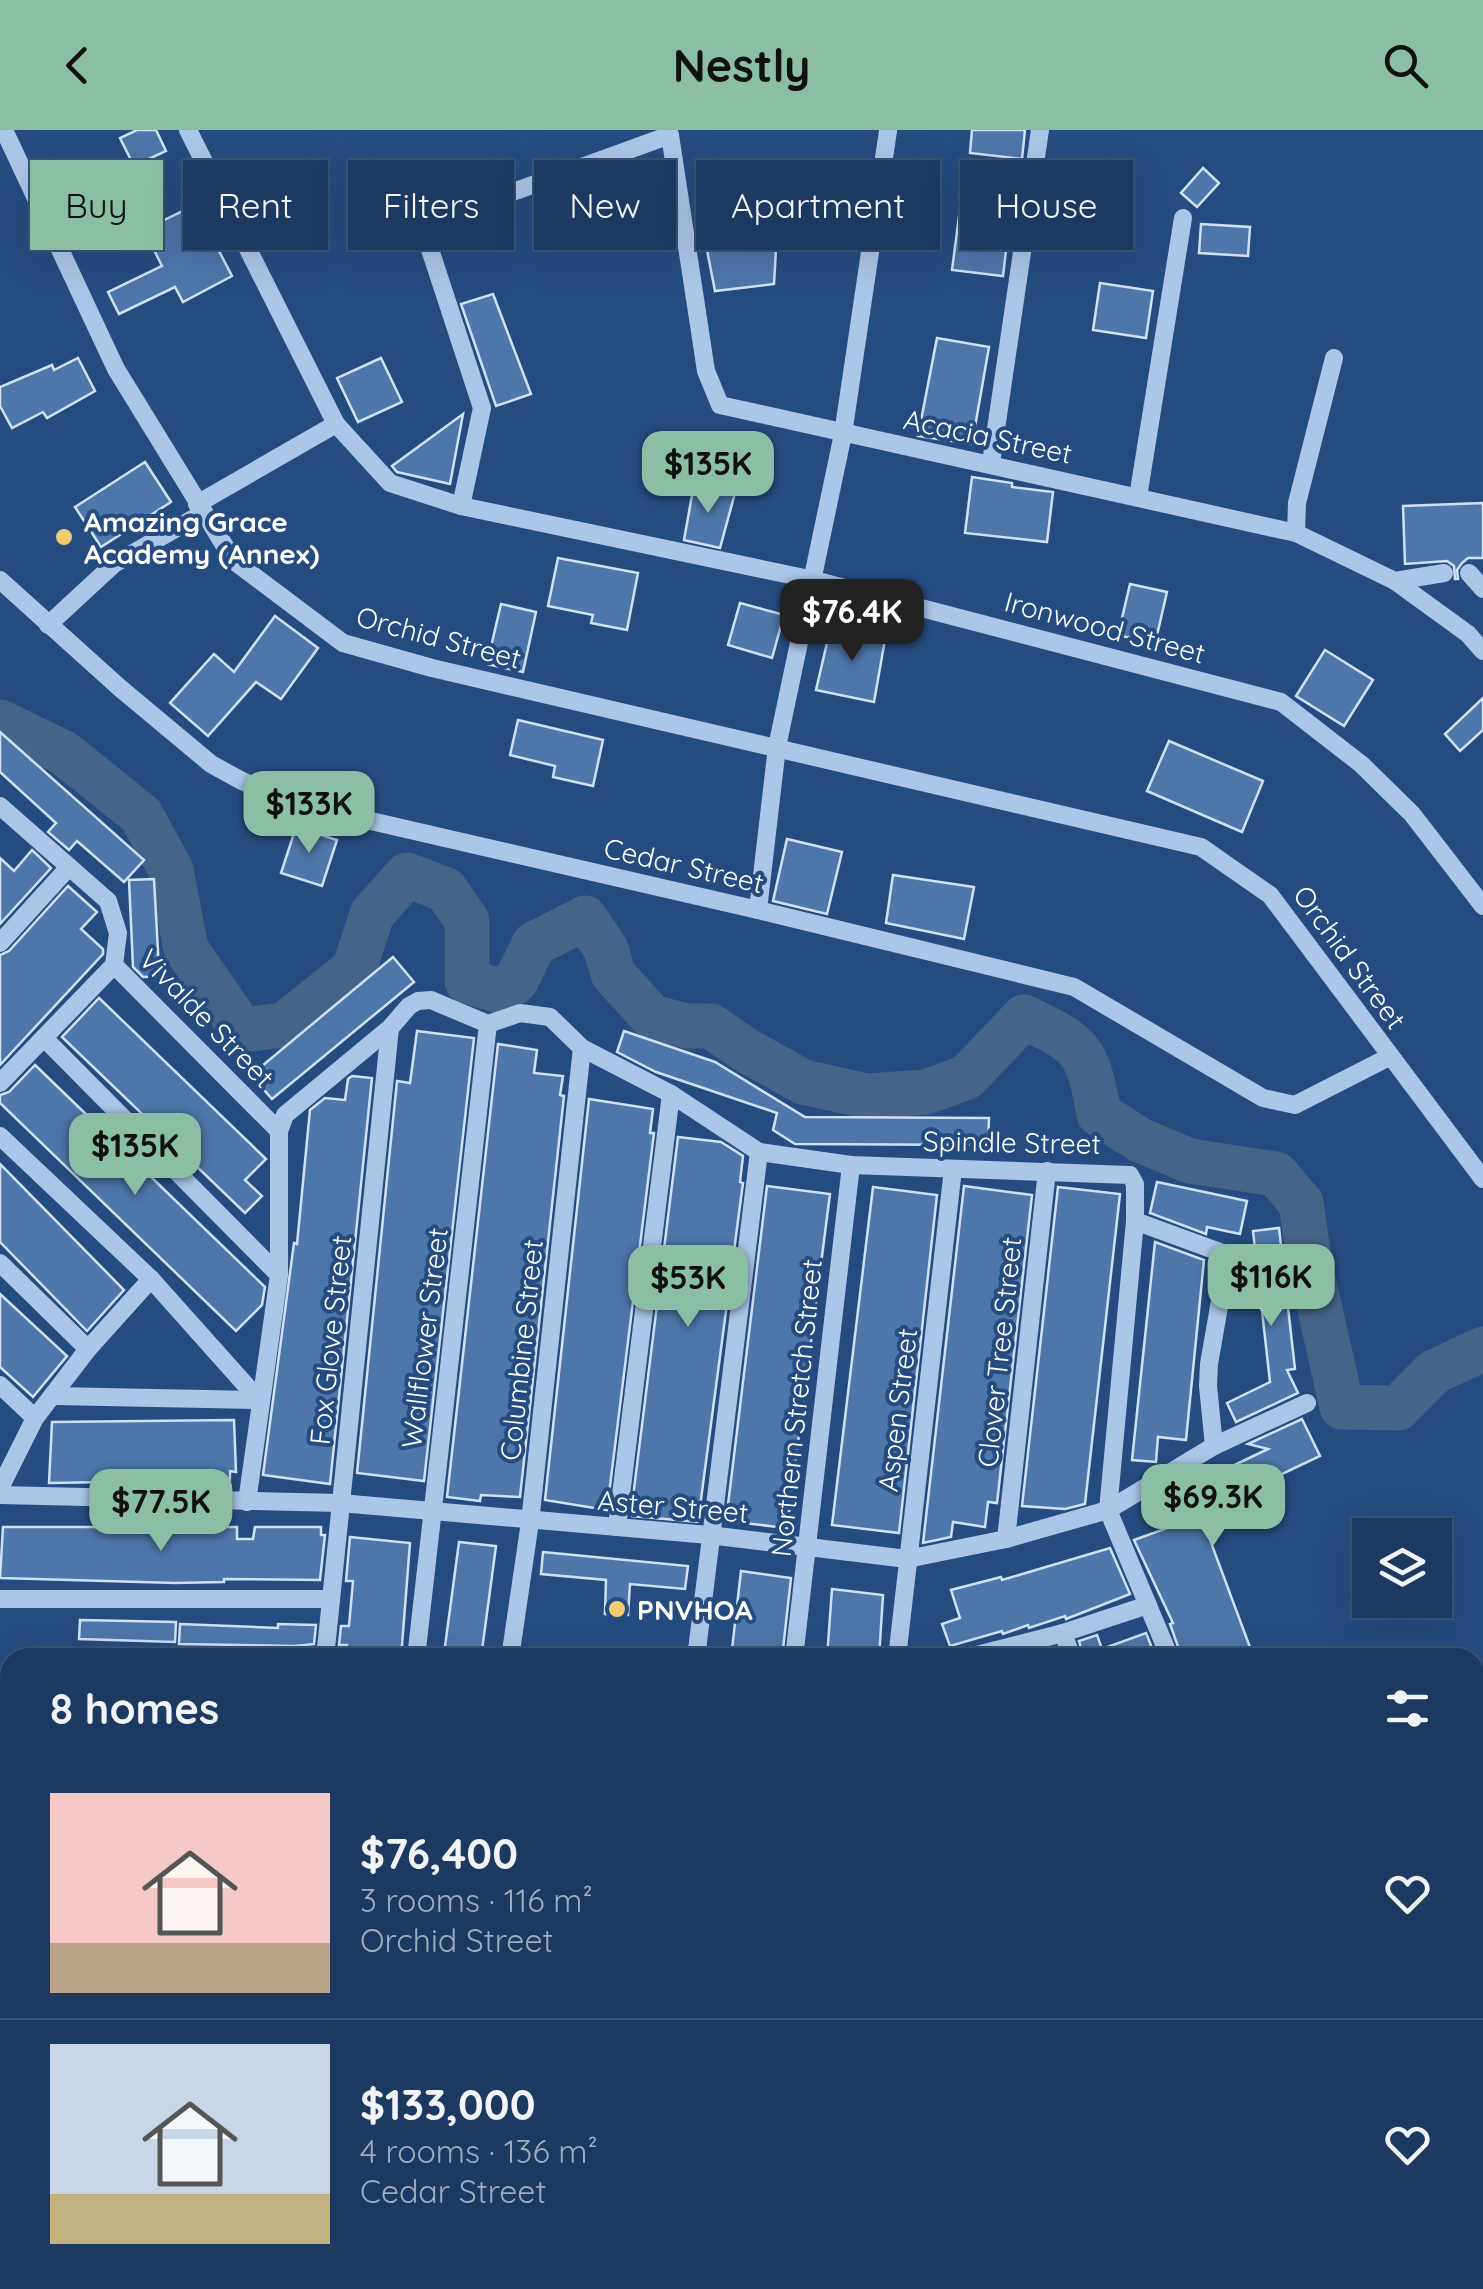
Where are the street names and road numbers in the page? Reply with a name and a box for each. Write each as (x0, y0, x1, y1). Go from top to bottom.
street label: Acacia Street (901, 401, 1075, 471)
street label: Ironwood Street (1001, 583, 1209, 671)
street label: Orchid Street (353, 598, 525, 676)
street label: Cedar Street (601, 830, 767, 900)
street label: Orchid Street (1286, 878, 1414, 1036)
street label: Vivalde Street (132, 941, 282, 1095)
street label: Spindle Street (923, 1123, 1101, 1161)
street label: Wallflower Street (393, 1226, 455, 1450)
street label: Fox Glove Street (302, 1234, 358, 1446)
street label: Clover Tree Street (970, 1235, 1028, 1469)
street label: Columbine Street (492, 1238, 550, 1462)
street label: Northern Stretch Street (763, 1257, 829, 1559)
street label: Aspen Street (870, 1326, 924, 1494)
street label: Aster Street (596, 1482, 750, 1530)

